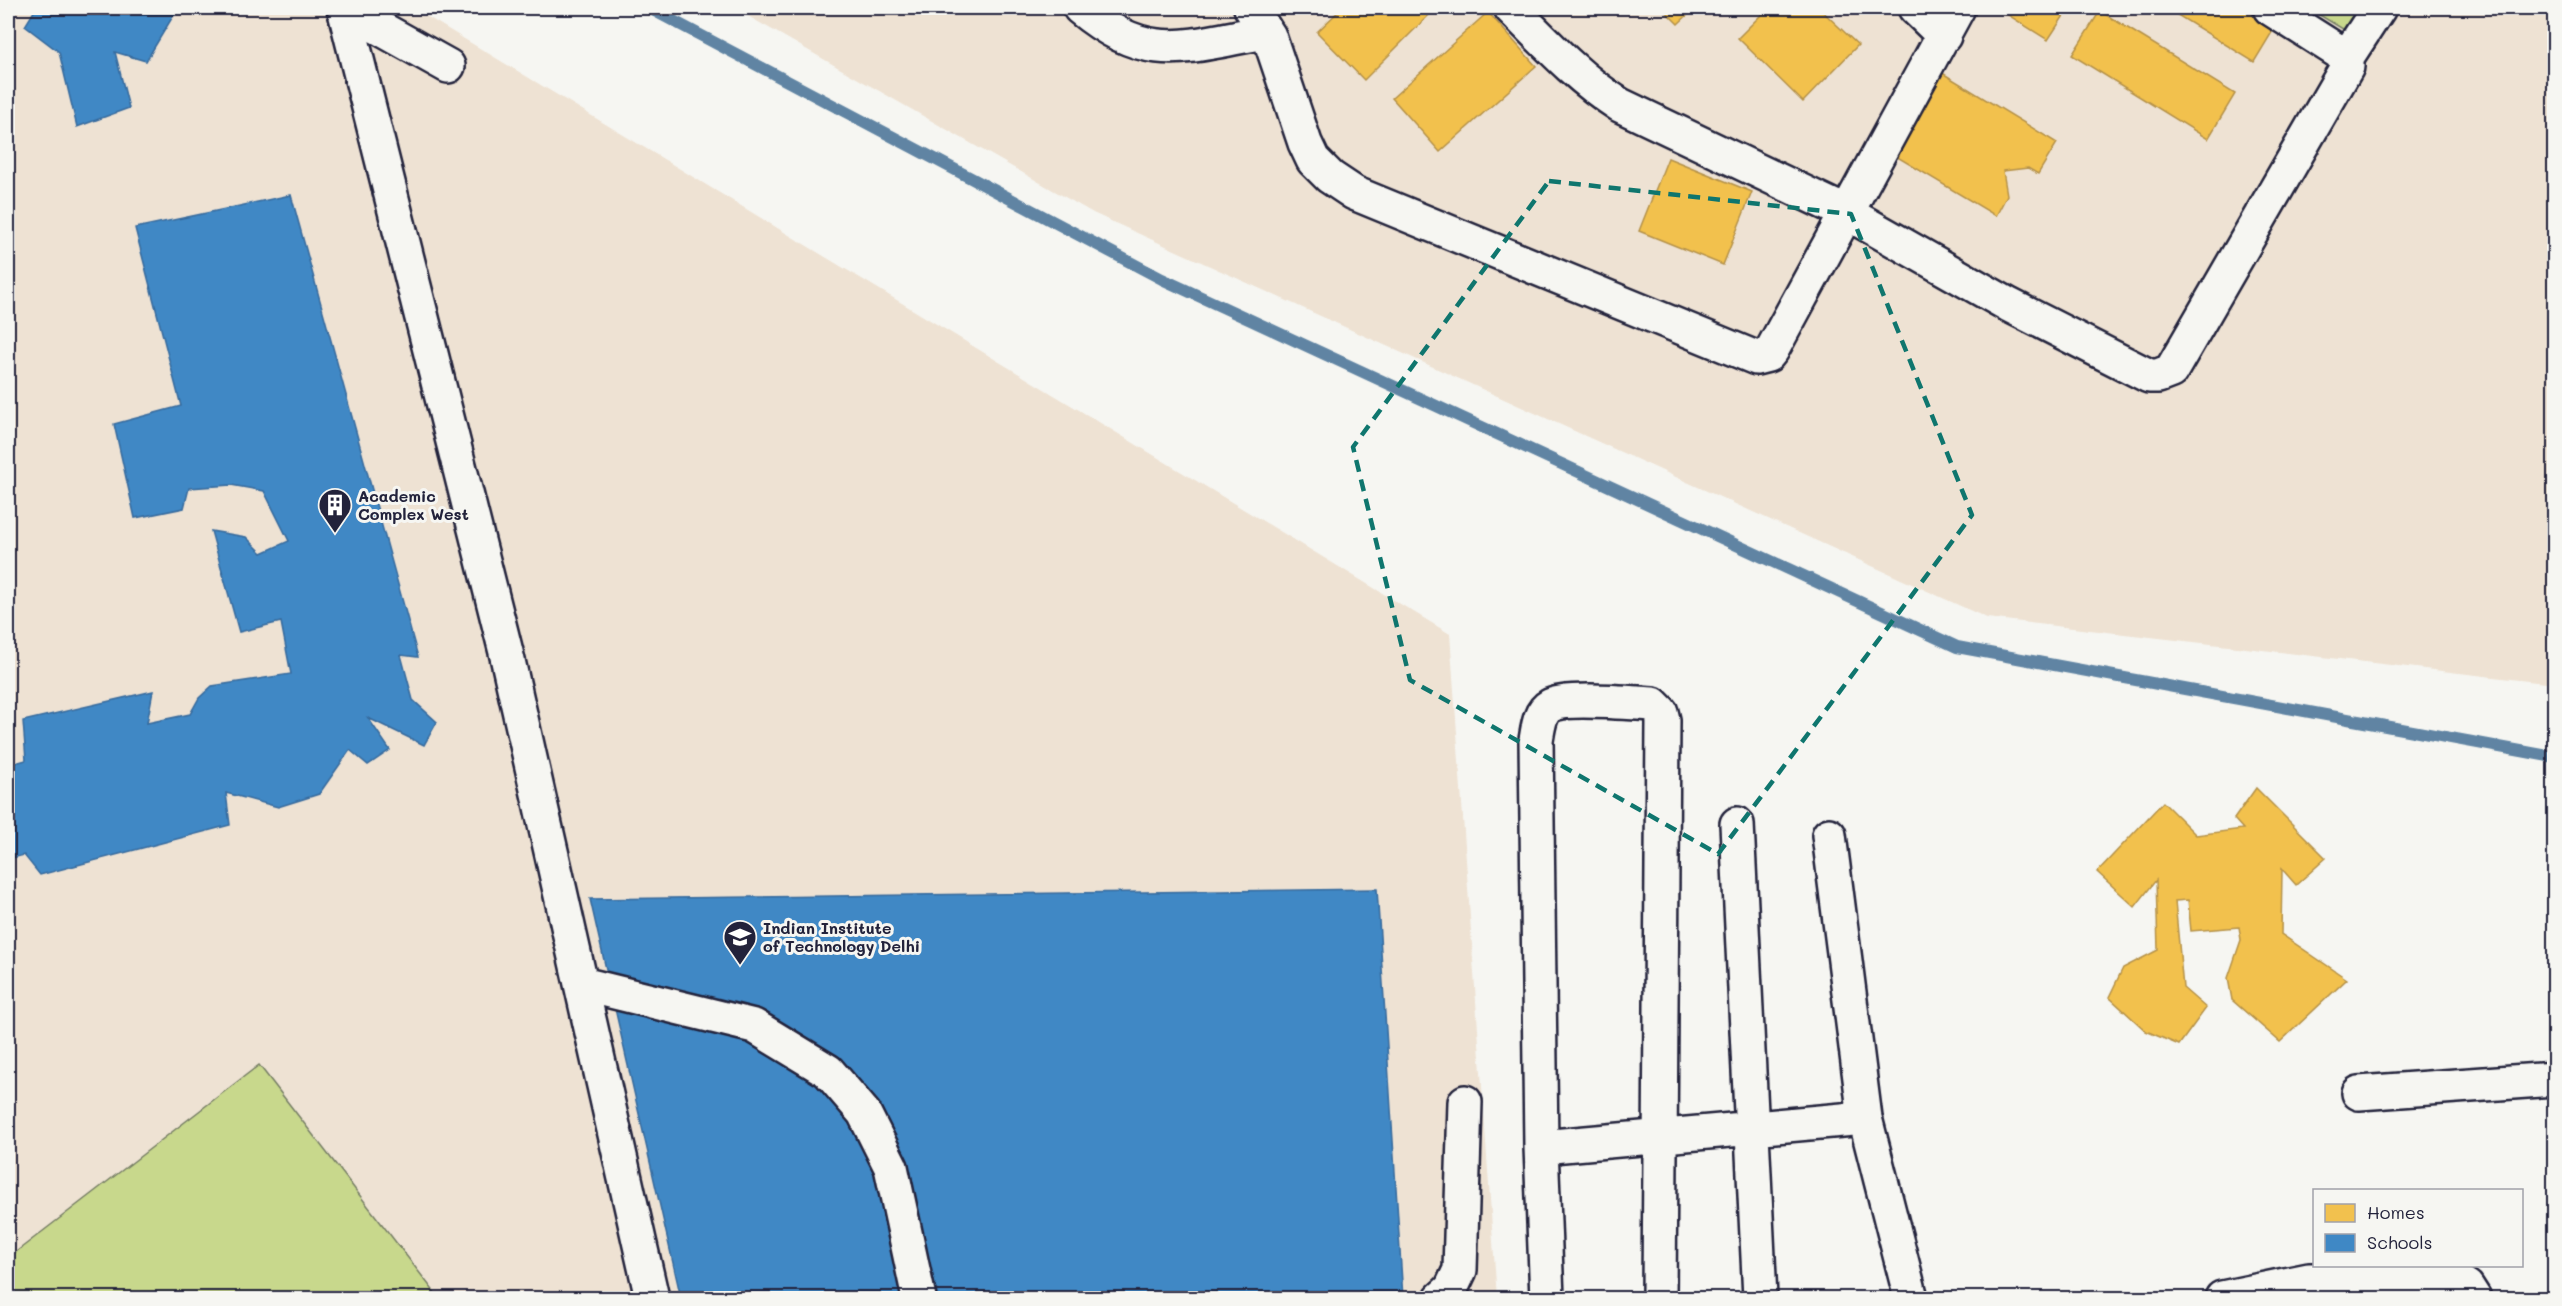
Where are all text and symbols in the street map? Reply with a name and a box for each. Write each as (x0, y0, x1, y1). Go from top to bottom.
place label: Academic Complex West (358, 485, 469, 524)
building icon: Academic Complex West (317, 487, 353, 534)
place label: Indian Institute of Technology Delhi (763, 917, 920, 956)
school or university icon: Indian Institute of Technology Delhi (722, 919, 758, 966)
legend (2313, 1189, 2523, 1267)
text: Homes (2367, 1200, 2425, 1224)
text: Schools (2367, 1230, 2432, 1254)

